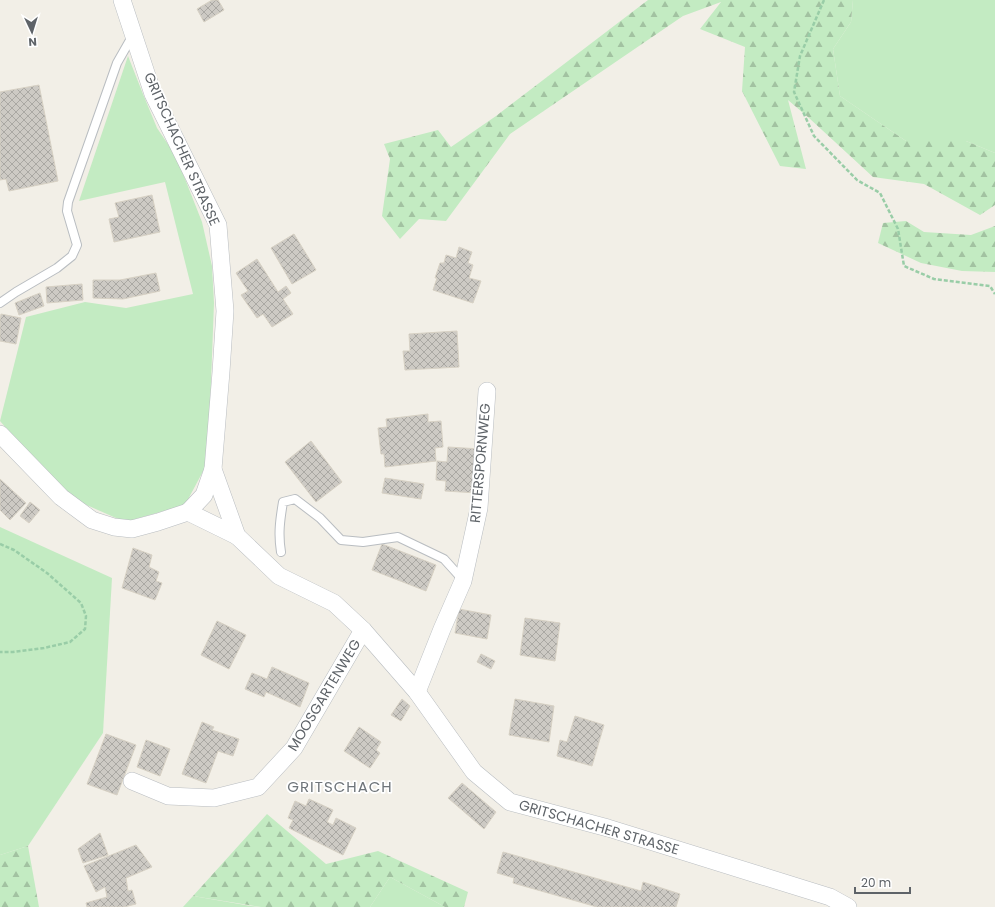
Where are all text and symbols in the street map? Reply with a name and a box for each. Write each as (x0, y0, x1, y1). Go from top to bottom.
north arrow (12, 12, 52, 52)
text: N (28, 34, 37, 50)
street label: GRITSCHACHER STRASSE (139, 69, 225, 229)
street label: RITTERSPORNWEG (465, 402, 495, 524)
street label: MOOSGARTENWEG (283, 635, 365, 755)
district label: GRITSCHACH (287, 776, 393, 797)
street label: GRITSCHACHER STRASSE (517, 795, 681, 859)
scale bar (855, 869, 910, 895)
text: 20 m (861, 874, 891, 891)

